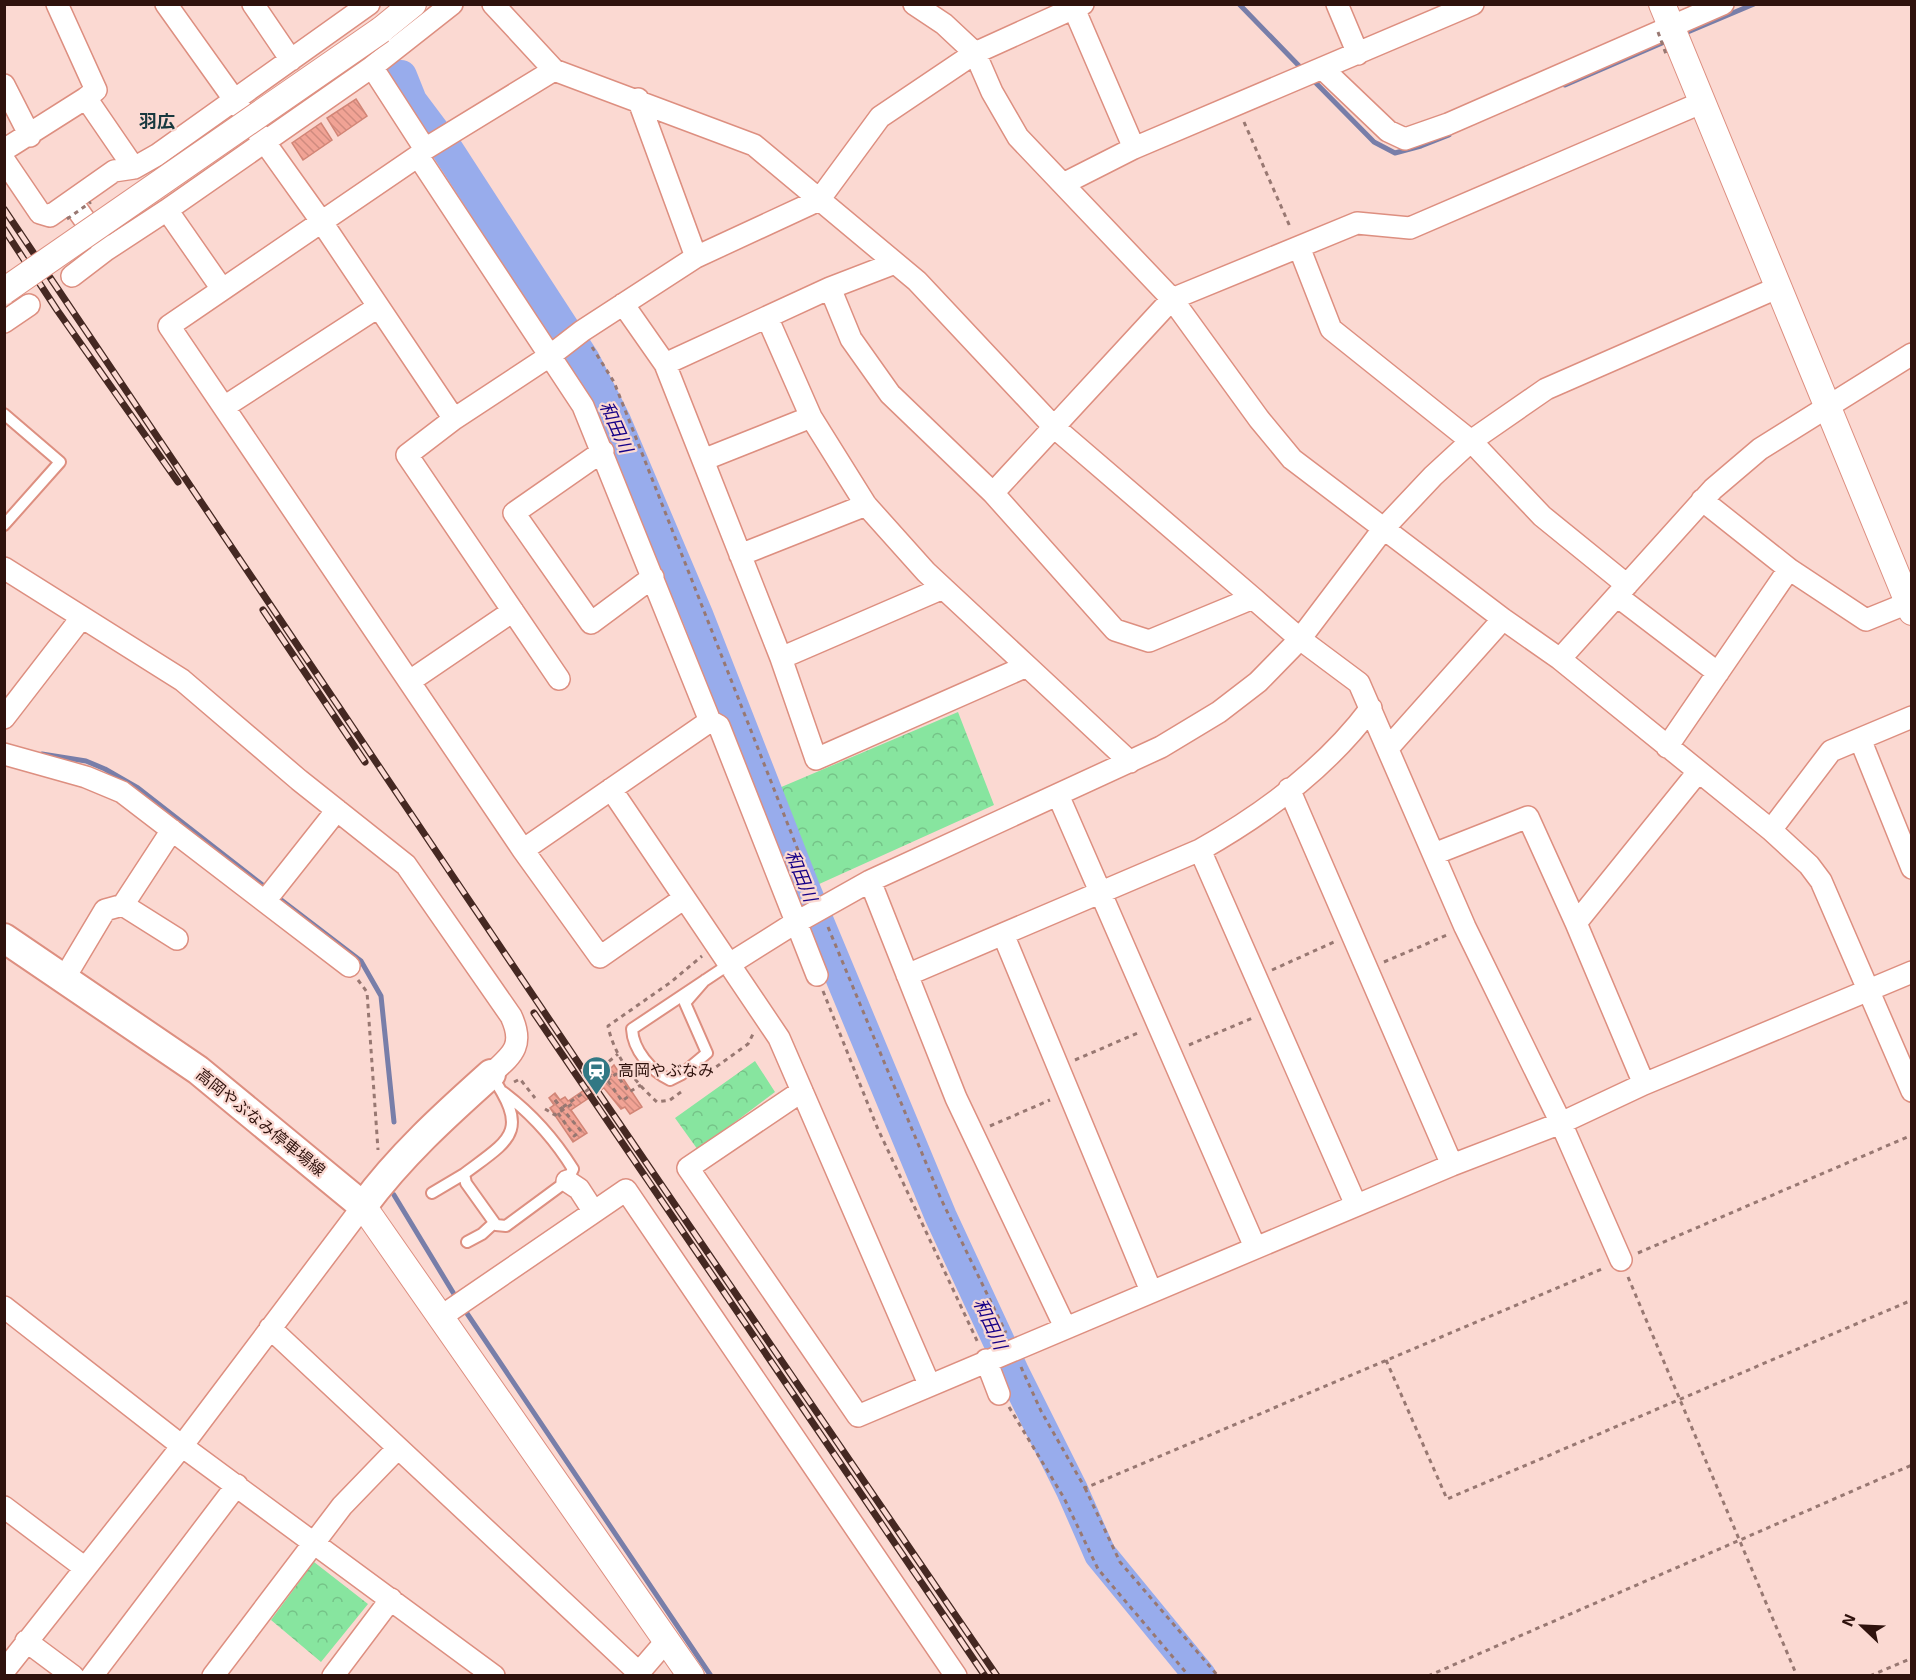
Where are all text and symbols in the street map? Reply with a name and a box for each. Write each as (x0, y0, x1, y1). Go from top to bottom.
district label: 羽広 (139, 110, 175, 132)
water label: 和田川 (596, 397, 639, 458)
water label: 和田川 (782, 846, 823, 907)
station icon: 高岡やぶなみ (581, 1054, 613, 1096)
place label: 高岡やぶなみ (618, 1060, 714, 1079)
street label: 高岡やぶなみ停車場線 (193, 1064, 329, 1179)
water label: 和田川 (970, 1294, 1013, 1355)
north arrow (1832, 1596, 1892, 1656)
text: N (1837, 1611, 1859, 1629)

